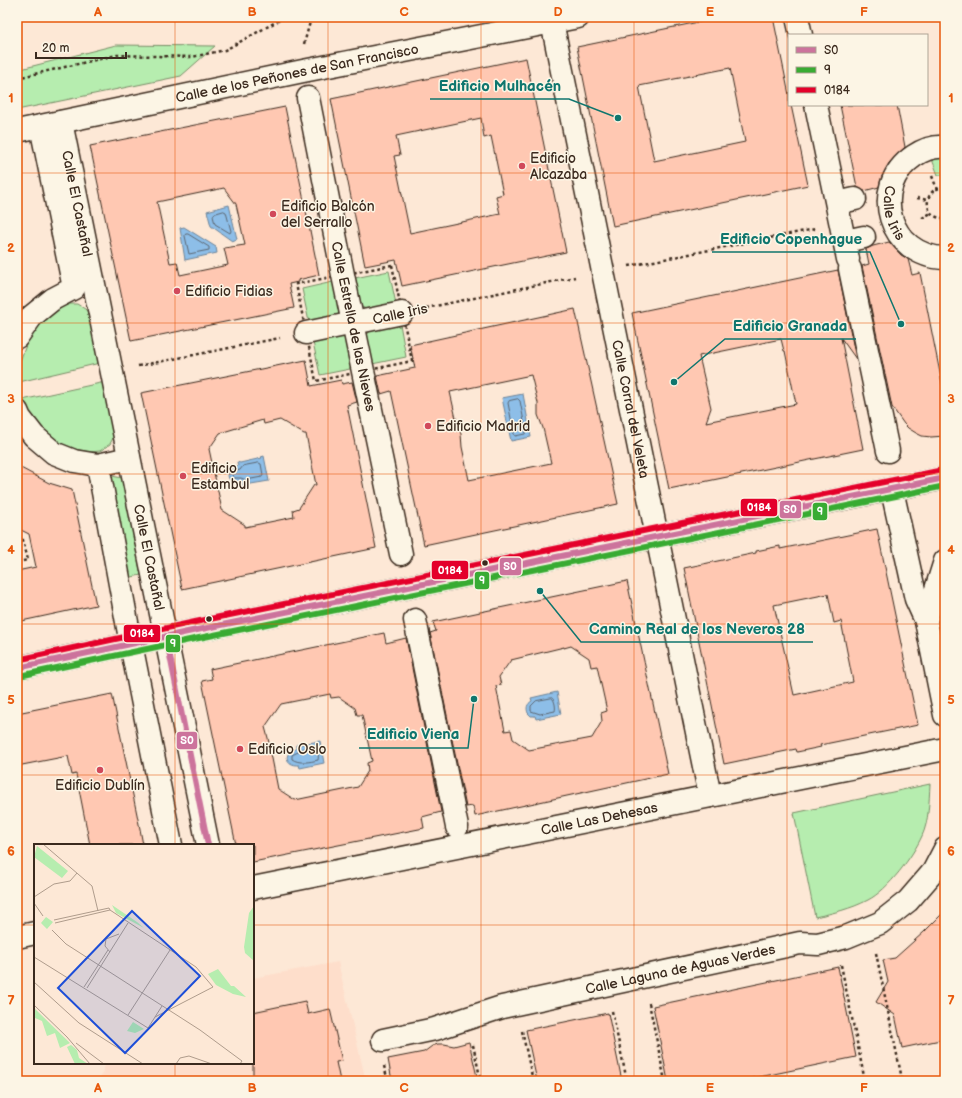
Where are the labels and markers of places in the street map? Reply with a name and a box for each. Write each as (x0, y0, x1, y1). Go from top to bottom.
callout: Edificio Mulhacén (430, 72, 569, 99)
place label: Edificio Alcazaba (530, 150, 587, 183)
marker: Edificio Alcazaba (517, 161, 527, 171)
place label: Edificio Balcón del Serrallo (281, 198, 375, 231)
marker: Edificio Balcón del Serrallo (268, 209, 278, 219)
callout: Edificio Copenhague (712, 225, 870, 252)
place label: Edificio Fidias (185, 283, 273, 300)
marker: Edificio Fidias (172, 286, 182, 296)
callout: Edificio Granada (725, 312, 856, 339)
place label: Edificio Madrid (436, 418, 530, 435)
marker: Edificio Madrid (423, 421, 433, 431)
place label: Edificio Estambul (191, 460, 249, 493)
marker: Edificio Estambul (178, 471, 188, 481)
unlabelled marker (480, 558, 490, 568)
unlabelled marker (204, 614, 214, 624)
callout: Camino Real de los Neveros 28 (581, 615, 813, 642)
callout: Edificio Viena (359, 721, 468, 748)
place label: Edificio Oslo (248, 741, 326, 758)
marker: Edificio Oslo (235, 744, 245, 754)
marker: Edificio Dublín (95, 765, 105, 775)
place label: Edificio Dublín (55, 777, 145, 794)

